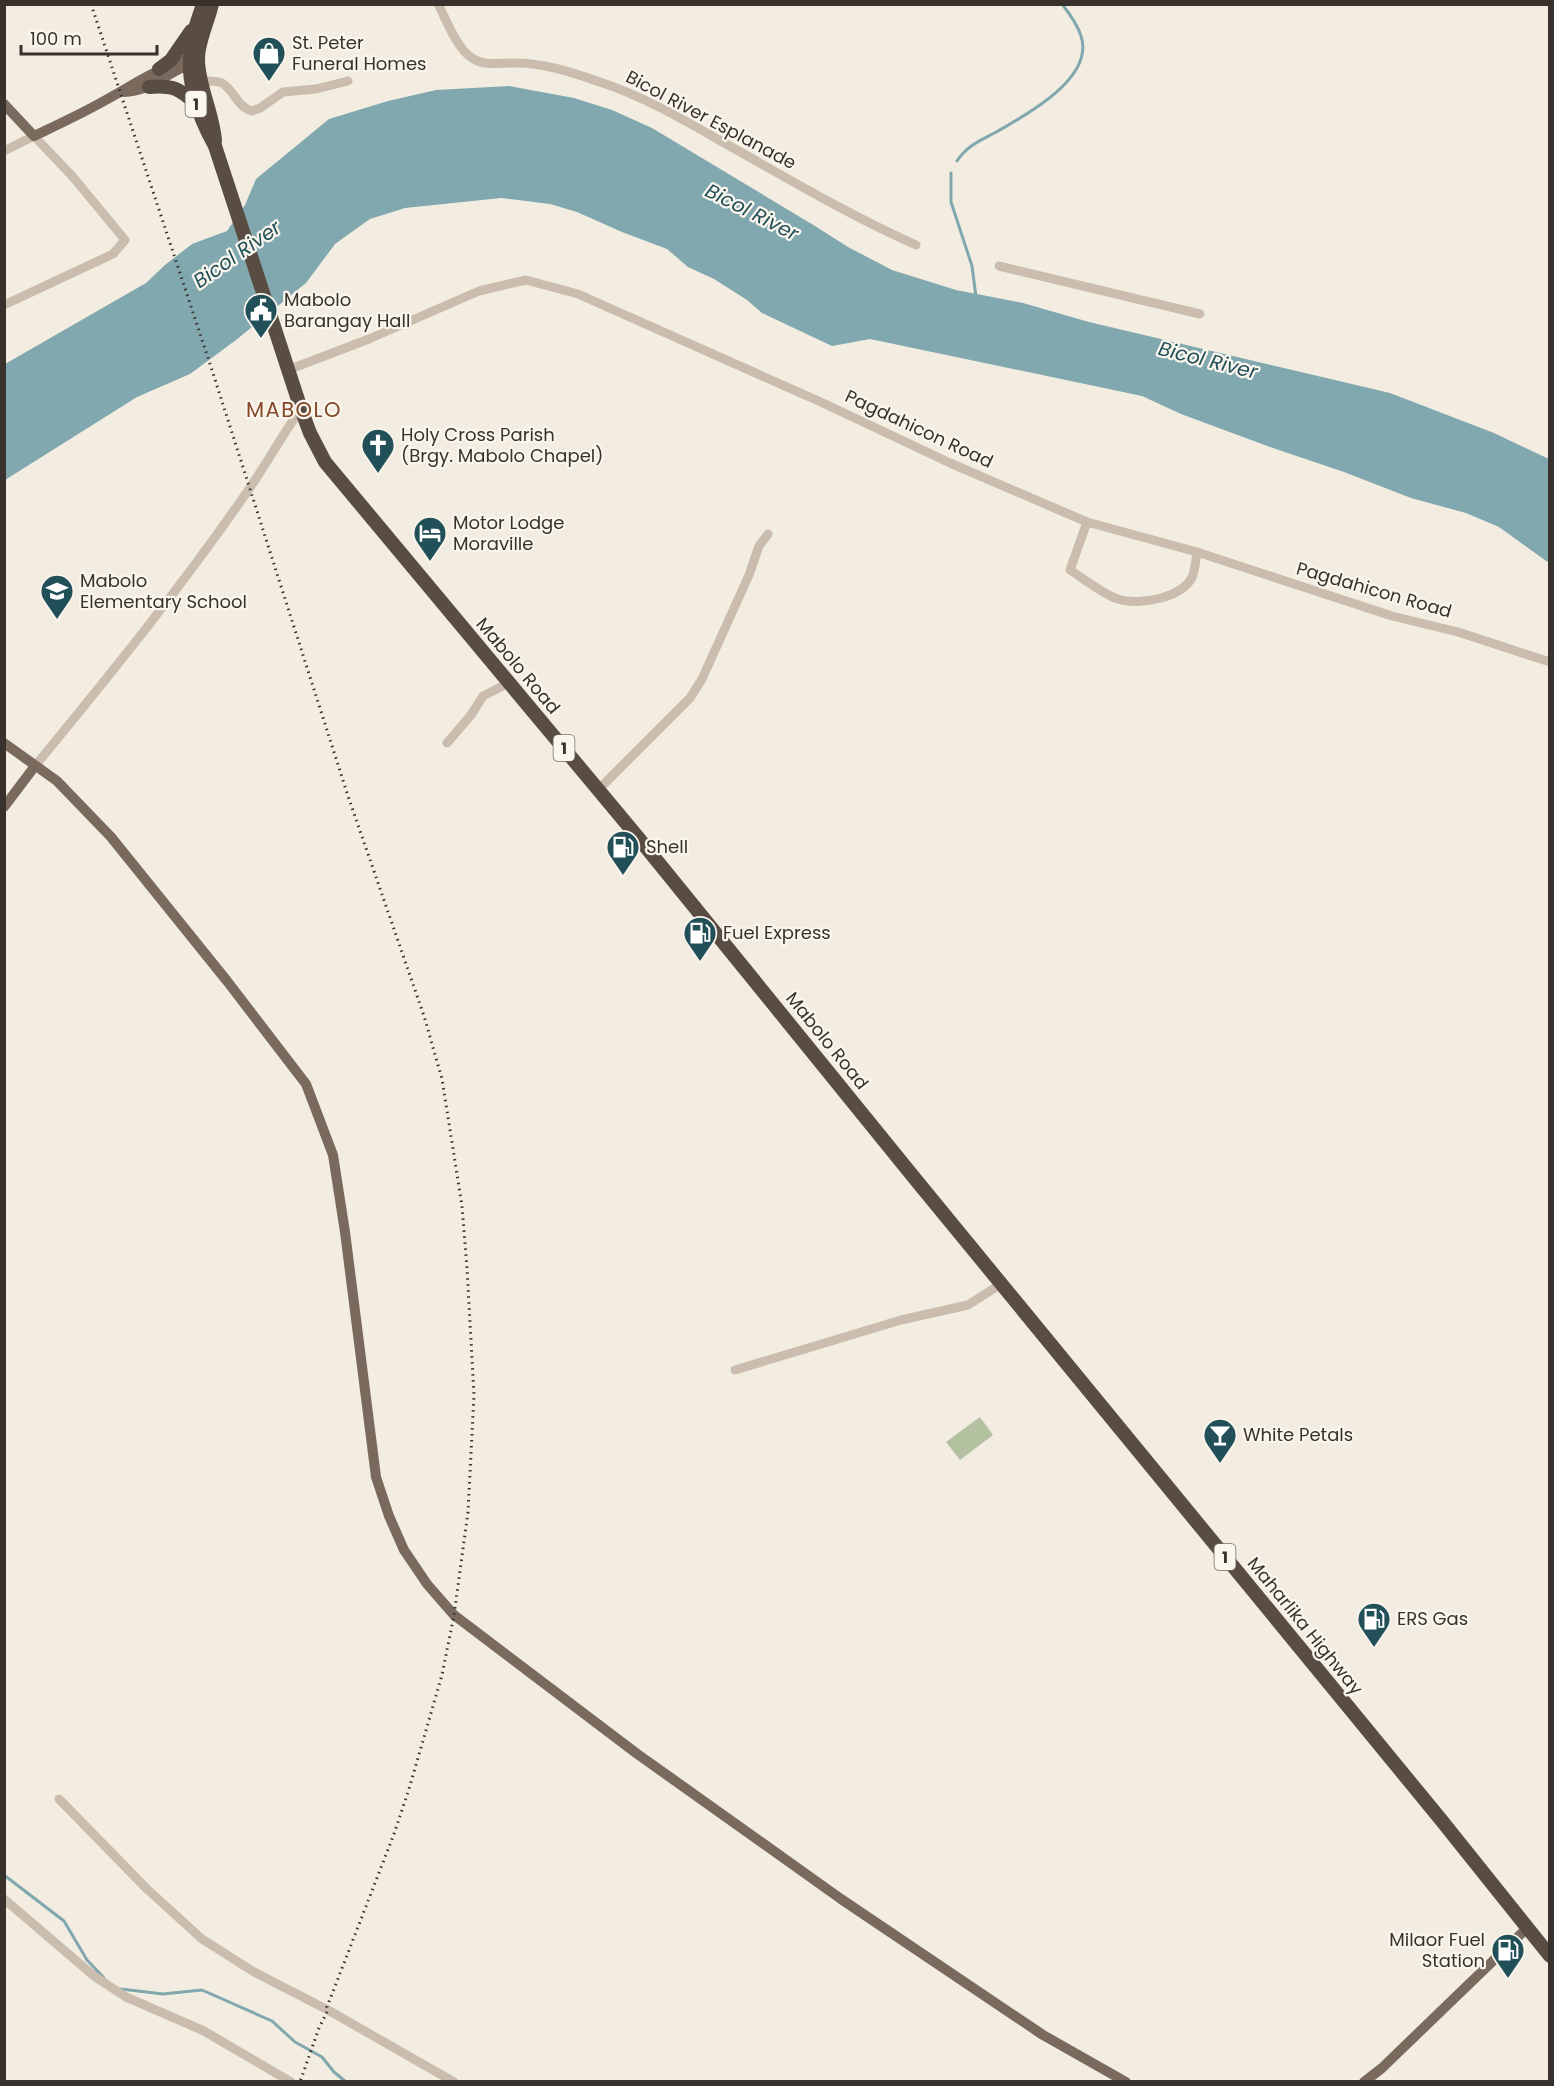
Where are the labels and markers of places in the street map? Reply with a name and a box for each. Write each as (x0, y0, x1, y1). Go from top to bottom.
place label: St. Peter Funeral Homes (292, 30, 426, 76)
shop icon: St. Peter Funeral Homes (251, 35, 287, 82)
place label: Mabolo Barangay Hall (284, 287, 410, 333)
public building icon: Mabolo Barangay Hall (243, 292, 279, 339)
place label: Holy Cross Parish (Brgy. Mabolo Chapel) (401, 422, 603, 468)
church icon: Holy Cross Parish (Brgy. Mabolo Chapel) (360, 427, 396, 474)
place label: Motor Lodge Moraville (453, 510, 564, 556)
hotel icon: Motor Lodge Moraville (412, 515, 448, 562)
place label: Mabolo Elementary School (80, 568, 247, 614)
school or university icon: Mabolo Elementary School (39, 573, 75, 620)
fuel station icon: Shell (605, 829, 641, 876)
place label: Shell (646, 834, 688, 859)
fuel station icon: Fuel Express (682, 915, 718, 962)
place label: Fuel Express (723, 920, 831, 945)
bar icon: White Petals (1202, 1417, 1238, 1464)
place label: White Petals (1243, 1422, 1353, 1447)
fuel station icon: ERS Gas (1356, 1601, 1392, 1648)
place label: ERS Gas (1397, 1606, 1468, 1631)
place label: Milaor Fuel Station (1389, 1927, 1485, 1973)
fuel station icon: Milaor Fuel Station (1490, 1932, 1526, 1979)

